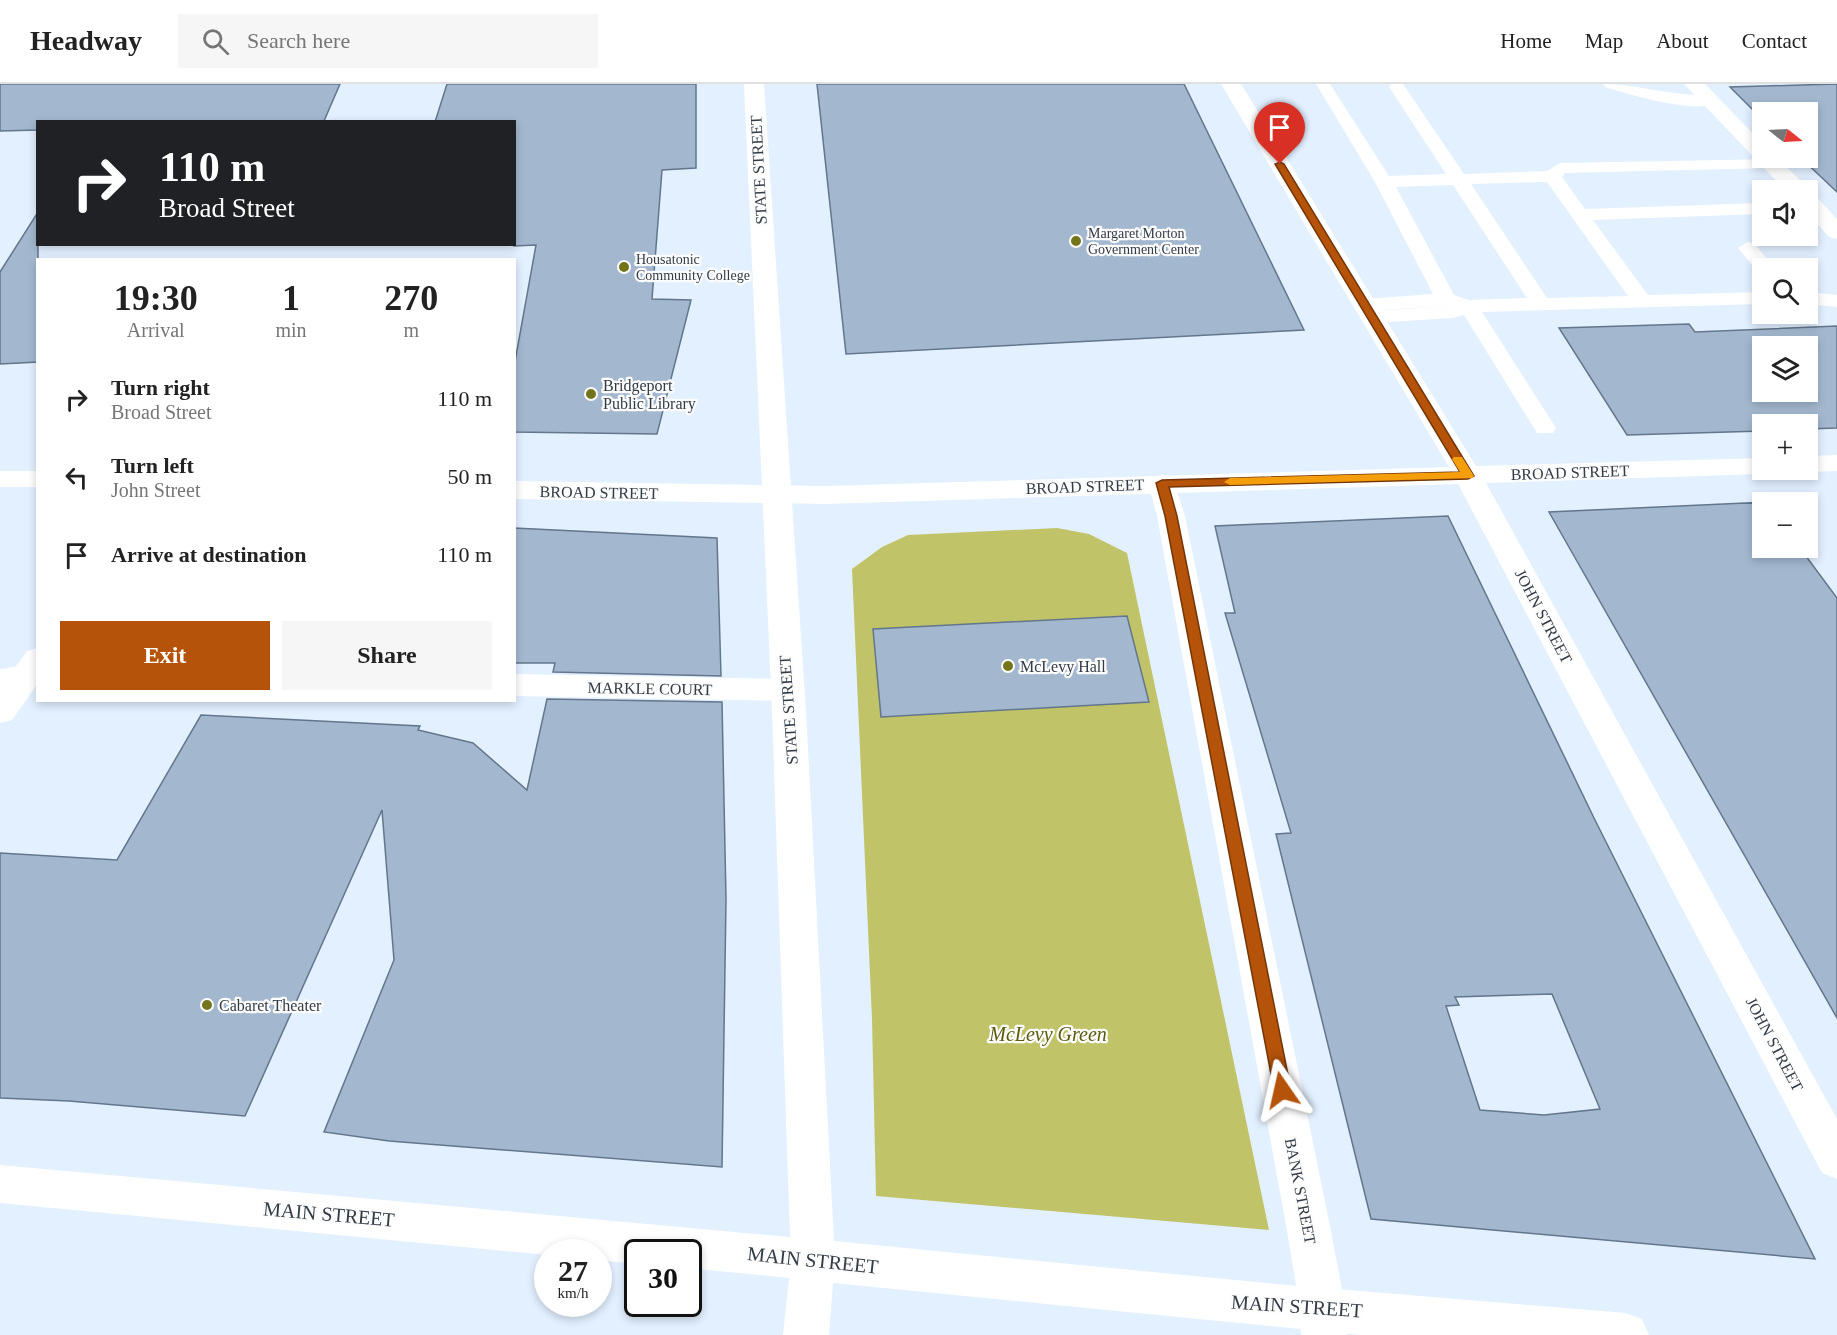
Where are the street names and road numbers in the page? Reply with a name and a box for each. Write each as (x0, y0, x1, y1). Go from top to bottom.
street label: STATE STREET (747, 115, 770, 225)
street label: BROAD STREET (1510, 462, 1630, 483)
street label: BROAD STREET (1025, 476, 1145, 497)
street label: BROAD STREET (540, 483, 659, 502)
street label: JOHN STREET (1512, 567, 1575, 666)
street label: STATE STREET (776, 655, 801, 765)
street label: MARKLE COURT (587, 679, 713, 698)
street label: JOHN STREET (1743, 995, 1806, 1094)
street label: BANK STREET (1282, 1136, 1319, 1246)
street label: MAIN STREET (262, 1197, 396, 1231)
street label: MAIN STREET (746, 1242, 880, 1278)
street label: MAIN STREET (1231, 1290, 1363, 1322)

